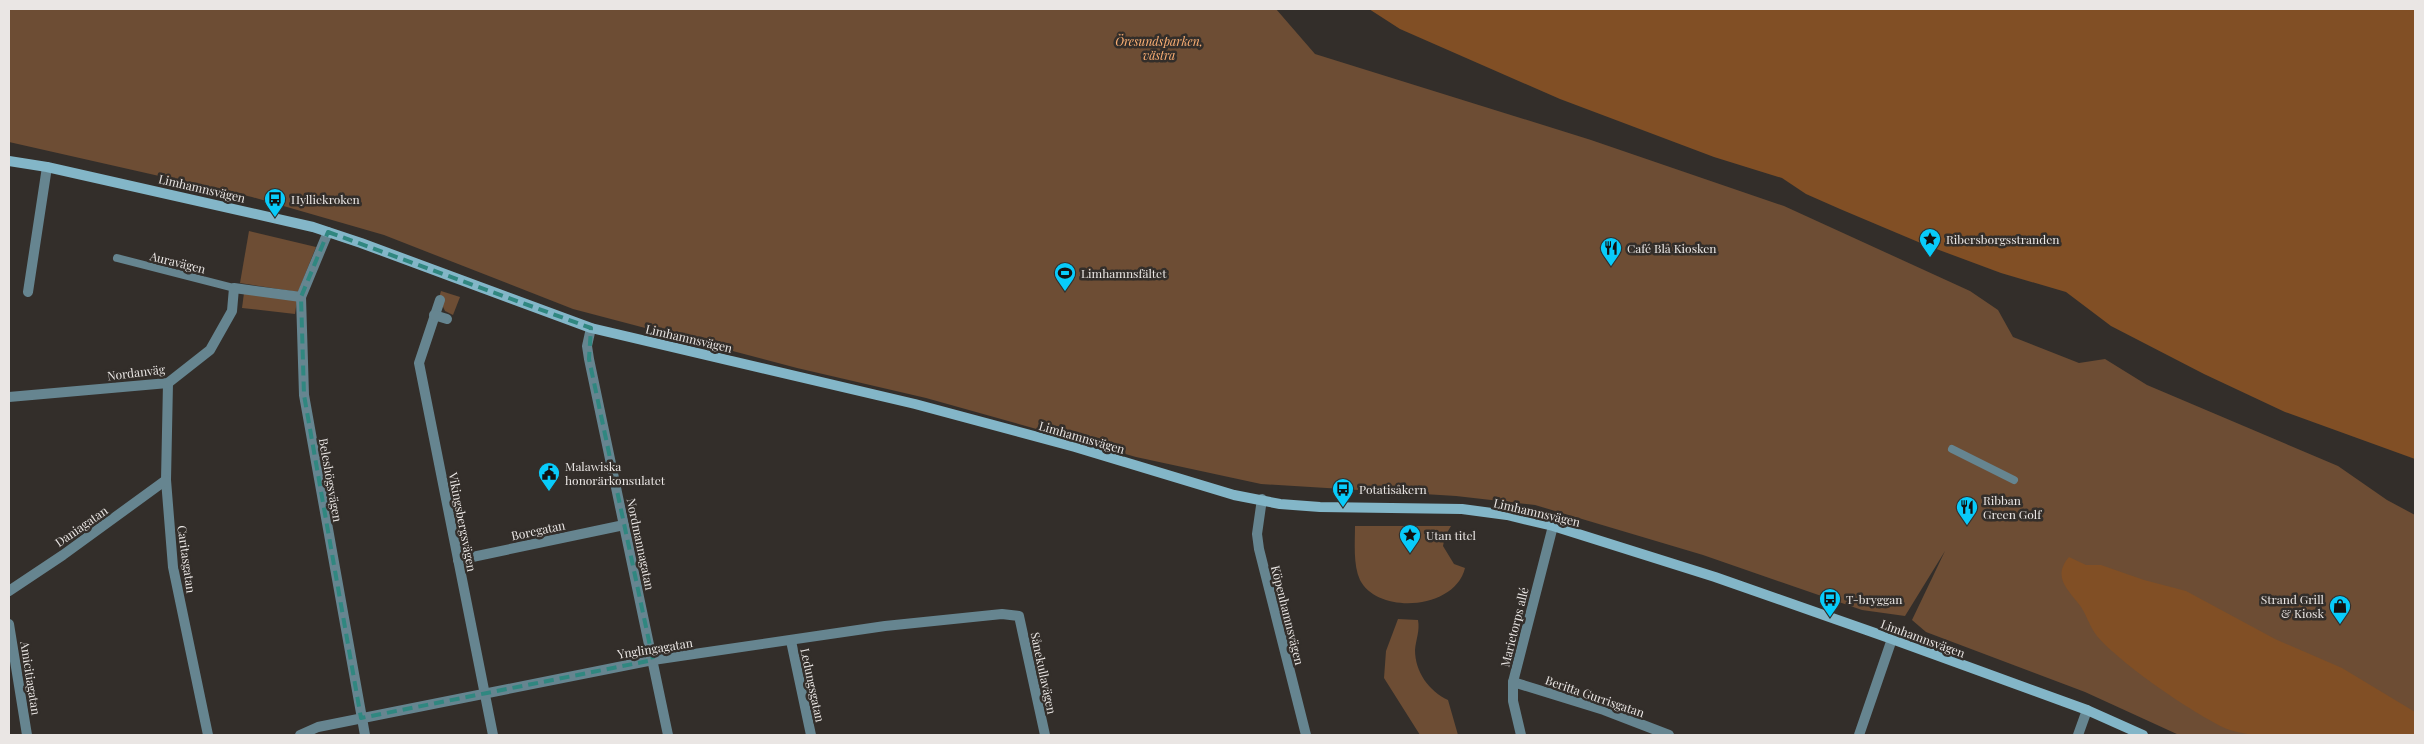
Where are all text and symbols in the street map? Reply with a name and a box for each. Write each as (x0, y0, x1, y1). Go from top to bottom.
park label: Öresundsparken, västra (1115, 33, 1203, 63)
street label: Limhamnsvägen (157, 170, 247, 206)
bus stop icon: Hylliekroken (263, 187, 287, 218)
place label: Hylliekroken (291, 191, 360, 207)
place icon: Ribersborgsstranden (1918, 227, 1942, 258)
place label: Ribersborgsstranden (1946, 231, 2059, 247)
restaurant icon: Café Blå Kiosken (1599, 236, 1623, 267)
place label: Café Blå Kiosken (1627, 240, 1717, 256)
street label: Auravägen (148, 247, 207, 277)
sports icon: Limhamnsfältet (1053, 261, 1077, 292)
place label: Limhamnsfältet (1081, 265, 1167, 281)
street label: Limhamnsvägen (644, 320, 734, 356)
street label: Nordanväg (106, 360, 166, 383)
street label: Limhamnsvägen (1037, 417, 1127, 457)
street label: Beleshögsvägen (316, 437, 346, 523)
place label: Malawiska honorärkonsulatet (565, 458, 666, 488)
public building icon: Malawiska honorärkonsulatet (537, 461, 561, 492)
street label: Vikingsbergsvägen (445, 470, 480, 573)
bus stop icon: Potatisåkern (1331, 477, 1355, 508)
place label: Potatisåkern (1359, 481, 1427, 497)
place label: Ribban Green Golf (1983, 492, 2042, 522)
street label: Limhamnsvägen (1492, 494, 1582, 530)
restaurant icon: Ribban Green Golf (1955, 495, 1979, 526)
street label: Nordmannagatan (623, 497, 659, 591)
street label: Daniagatan (51, 502, 111, 550)
street label: Boregatan (510, 516, 566, 544)
place icon: Utan titel (1398, 523, 1422, 554)
street label: Caritasgatan (174, 524, 200, 594)
place label: Utan titel (1426, 527, 1476, 543)
street label: Köpenhamnsvägen (1268, 564, 1308, 666)
street label: Marietorps allé (1496, 585, 1532, 669)
bus stop icon: T-bryggan (1818, 587, 1842, 618)
place label: T-bryggan (1846, 591, 1902, 607)
place label: Strand Grill & Kiosk (2261, 591, 2325, 621)
shop icon: Strand Grill & Kiosk (2328, 594, 2352, 625)
street label: Limhamnsvägen (1879, 615, 1967, 661)
street label: Sånekullavägen (1028, 631, 1060, 715)
street label: Ynglingagatan (615, 634, 694, 662)
street label: Amicitiagatan (17, 639, 45, 716)
street label: Ledungsgatan (797, 646, 829, 724)
street label: Beritta Gurrisgatan (1543, 672, 1647, 720)

